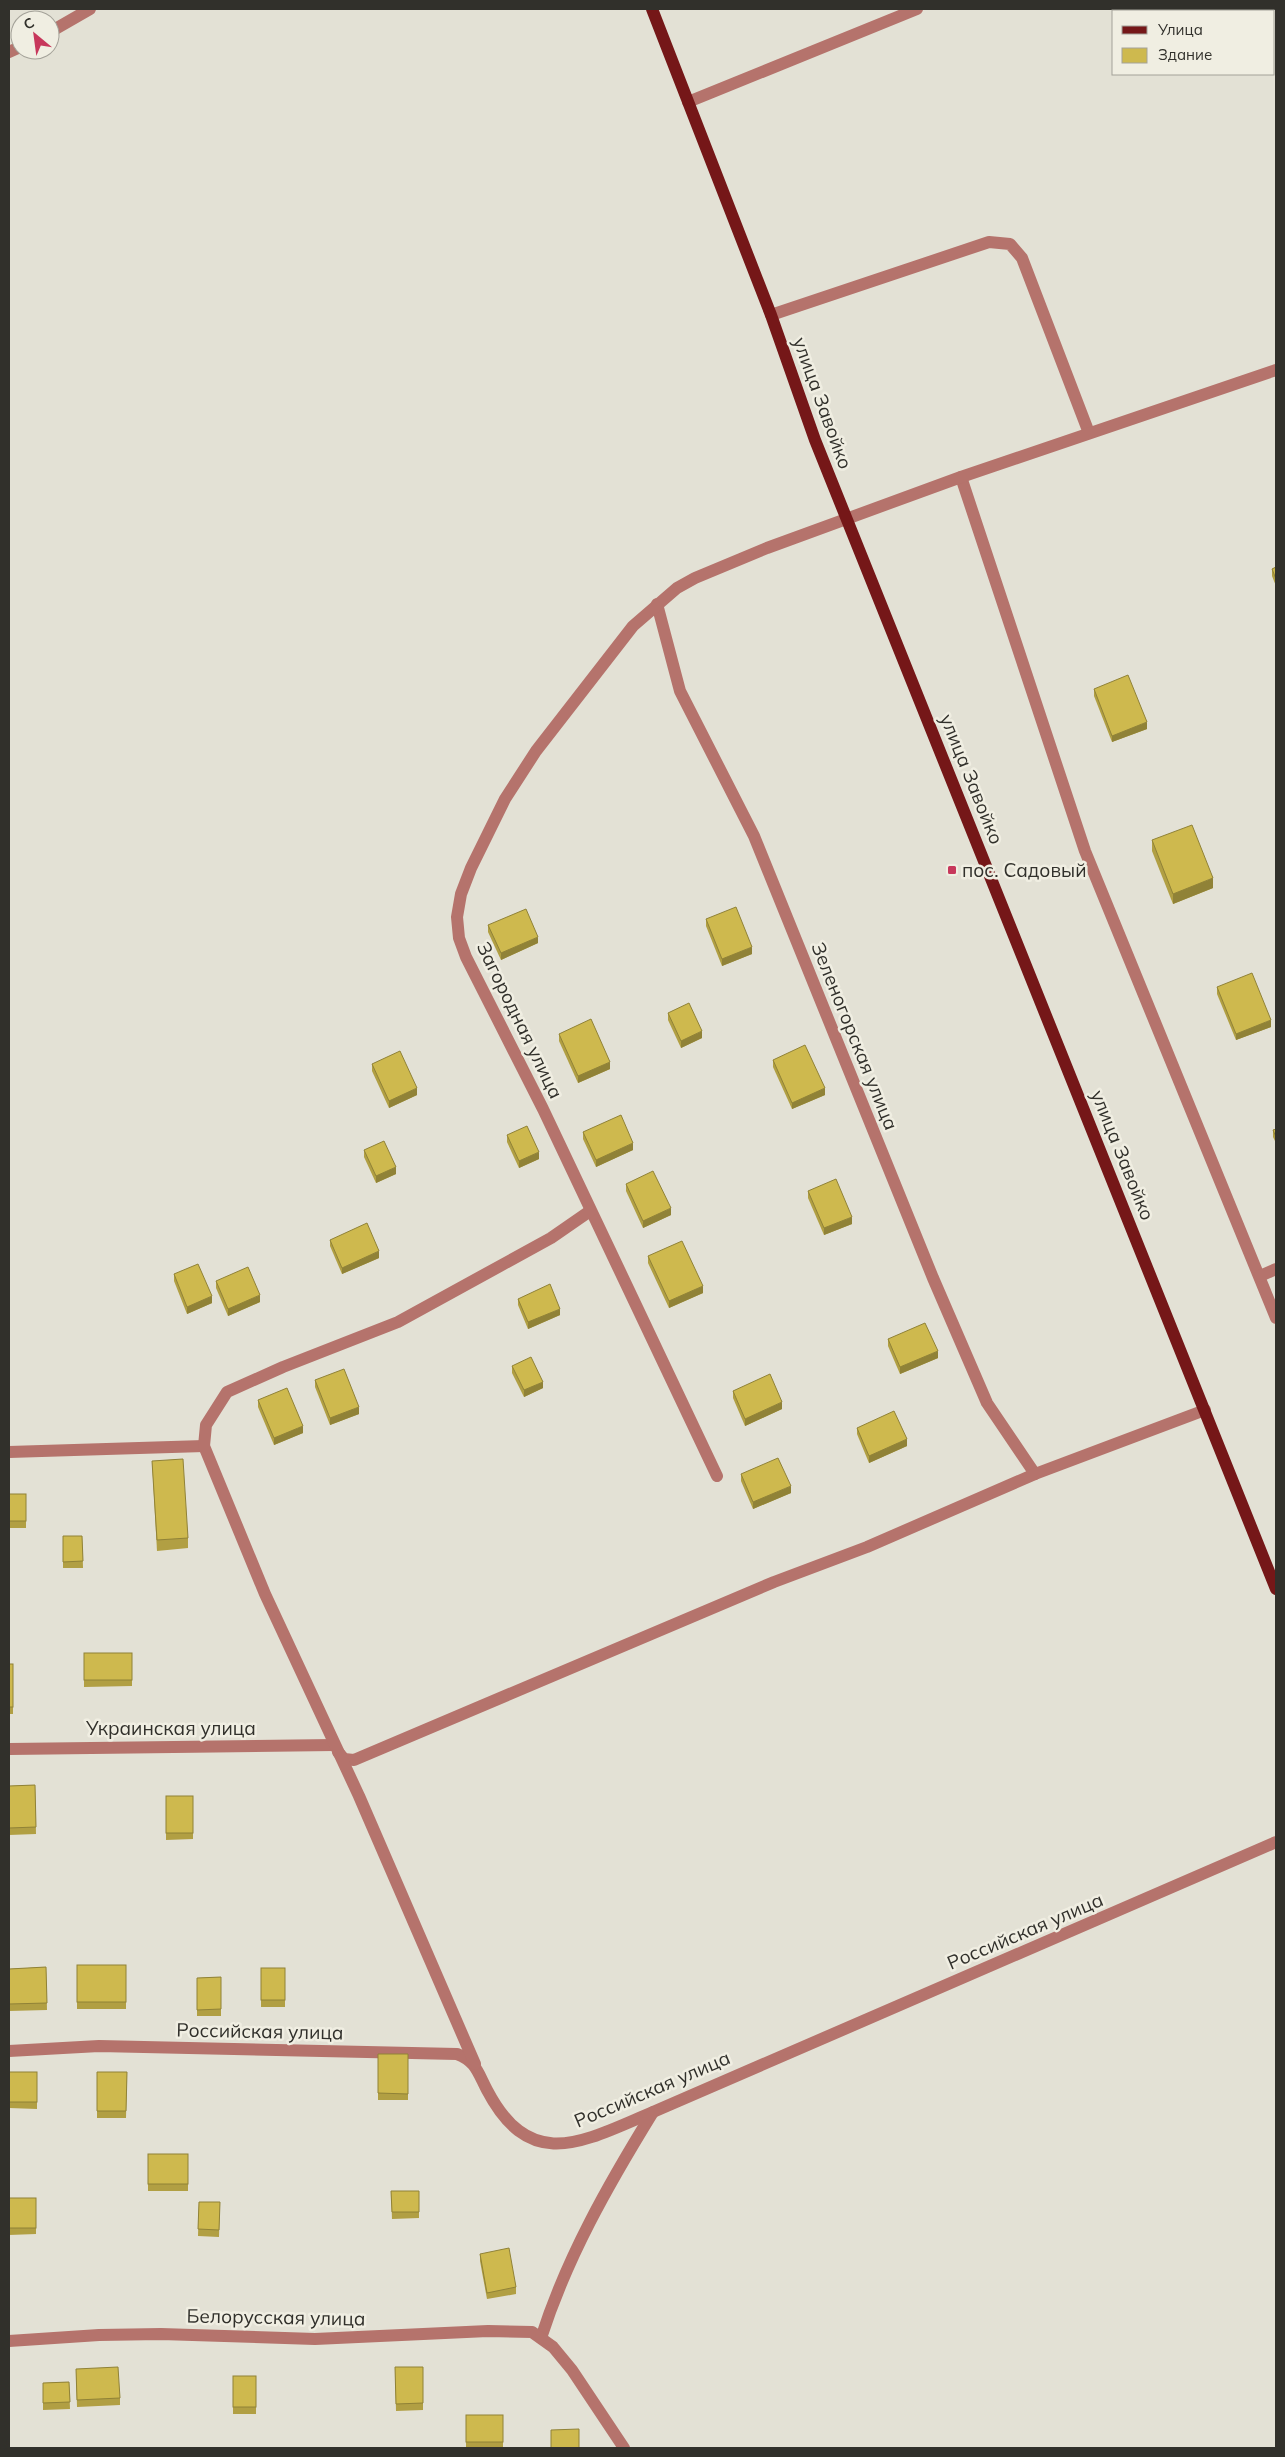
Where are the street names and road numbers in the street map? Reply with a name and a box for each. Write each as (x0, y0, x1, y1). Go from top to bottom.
street label: улица Завойко (788, 334, 858, 472)
street label: улица Завойко (935, 710, 1009, 848)
street label: Загородная улица (472, 938, 568, 1102)
street label: Зеленогорская улица (806, 939, 904, 1133)
street label: улица Завойко (1086, 1086, 1160, 1224)
street label: Украинская улица (85, 1716, 256, 1740)
street label: Российская улица (943, 1887, 1107, 1975)
street label: Российская улица (176, 2018, 344, 2044)
street label: Российская улица (570, 2045, 734, 2133)
street label: Белорусская улица (186, 2303, 366, 2331)

